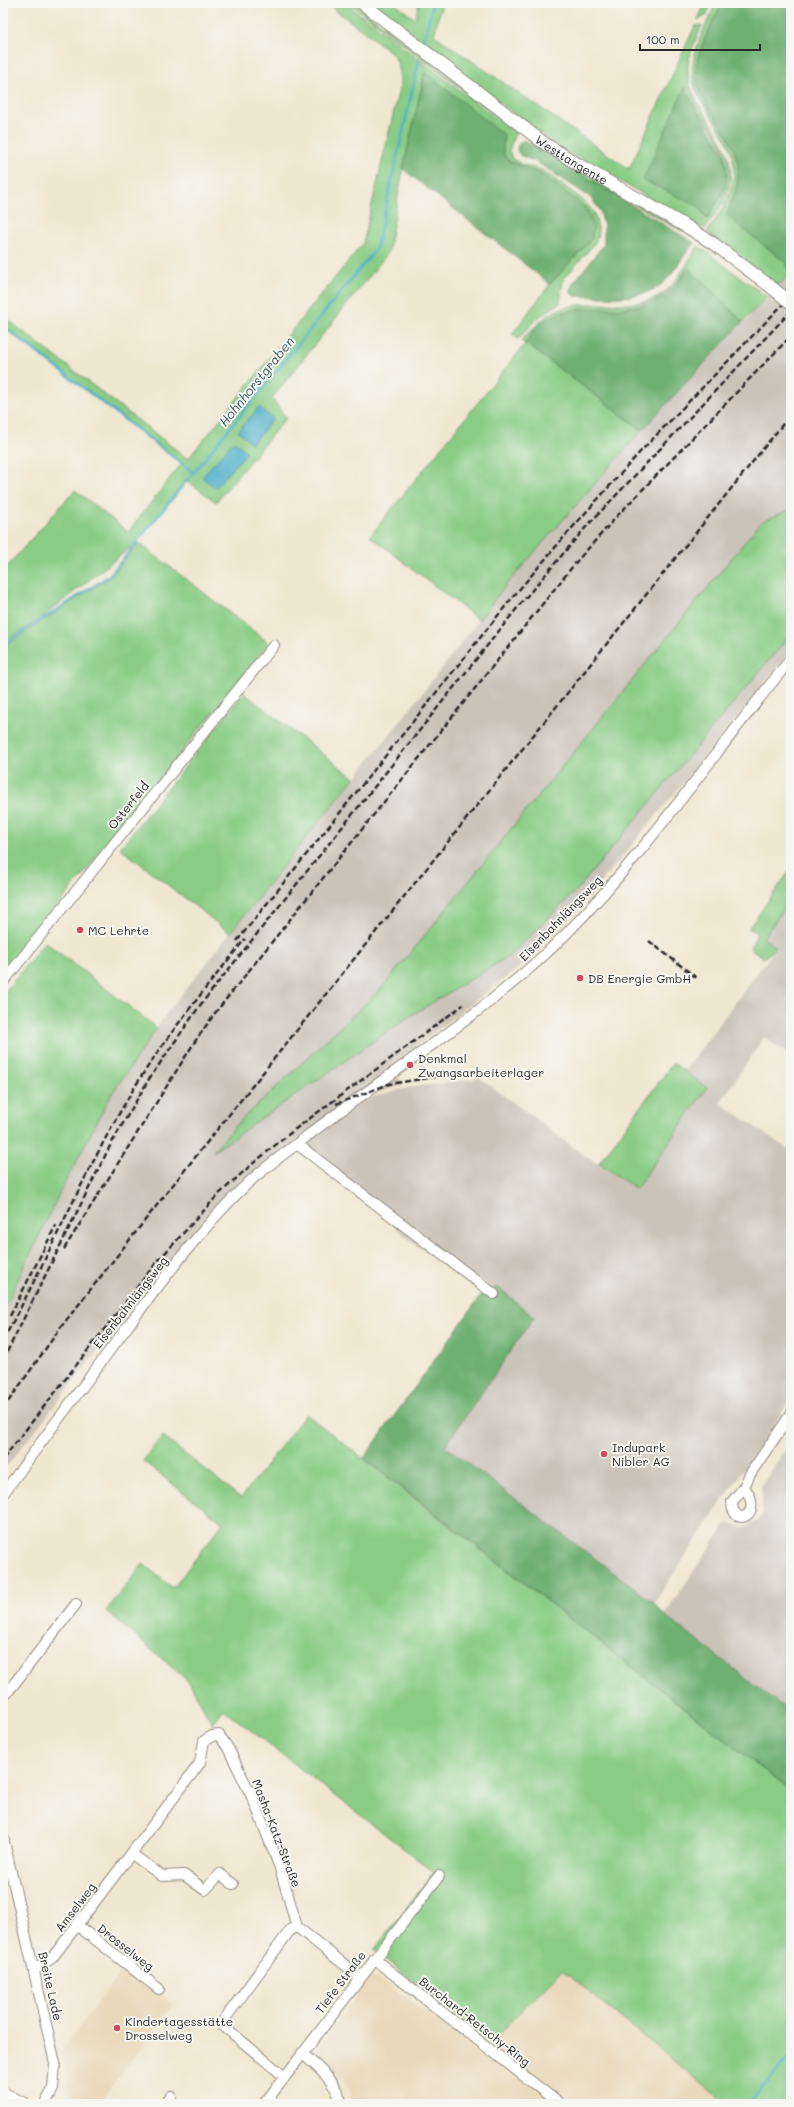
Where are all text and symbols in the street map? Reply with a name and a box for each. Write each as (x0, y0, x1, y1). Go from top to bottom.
scale bar (640, 26, 760, 52)
text: 100 m (646, 31, 680, 47)
street label: Westtangente (532, 131, 611, 188)
water label: Hohnhorstgraben (215, 333, 297, 429)
street label: Osterfeld (104, 778, 152, 832)
street label: Eisenbahnlängsweg (515, 872, 605, 964)
place label: MC Lehrte (88, 922, 149, 938)
marker: MC Lehrte (75, 925, 85, 935)
place label: DB Energie GmbH (588, 970, 691, 986)
marker: DB Energie GmbH (575, 973, 585, 983)
place label: Denkmal Zwangsarbeiterlager (418, 1050, 544, 1080)
marker: Denkmal Zwangsarbeiterlager (405, 1060, 415, 1070)
street label: Eisenbahnlängsweg (89, 1253, 171, 1351)
place label: Indupark Nibler AG (612, 1439, 670, 1469)
marker: Indupark Nibler AG (599, 1449, 609, 1459)
street label: Masha-Katz-Straße (249, 1777, 305, 1889)
street label: Amselweg (51, 1879, 99, 1935)
street label: Drosselweg (95, 1920, 157, 1974)
street label: Tiefe Straße (311, 1948, 369, 2016)
street label: Breite Lade (35, 1950, 67, 2022)
street label: Burchard-Retschy-Ring (416, 1973, 534, 2069)
place label: Kindertagesstätte Drosselweg (125, 2013, 233, 2043)
marker: Kindertagesstätte Drosselweg (112, 2023, 122, 2033)

